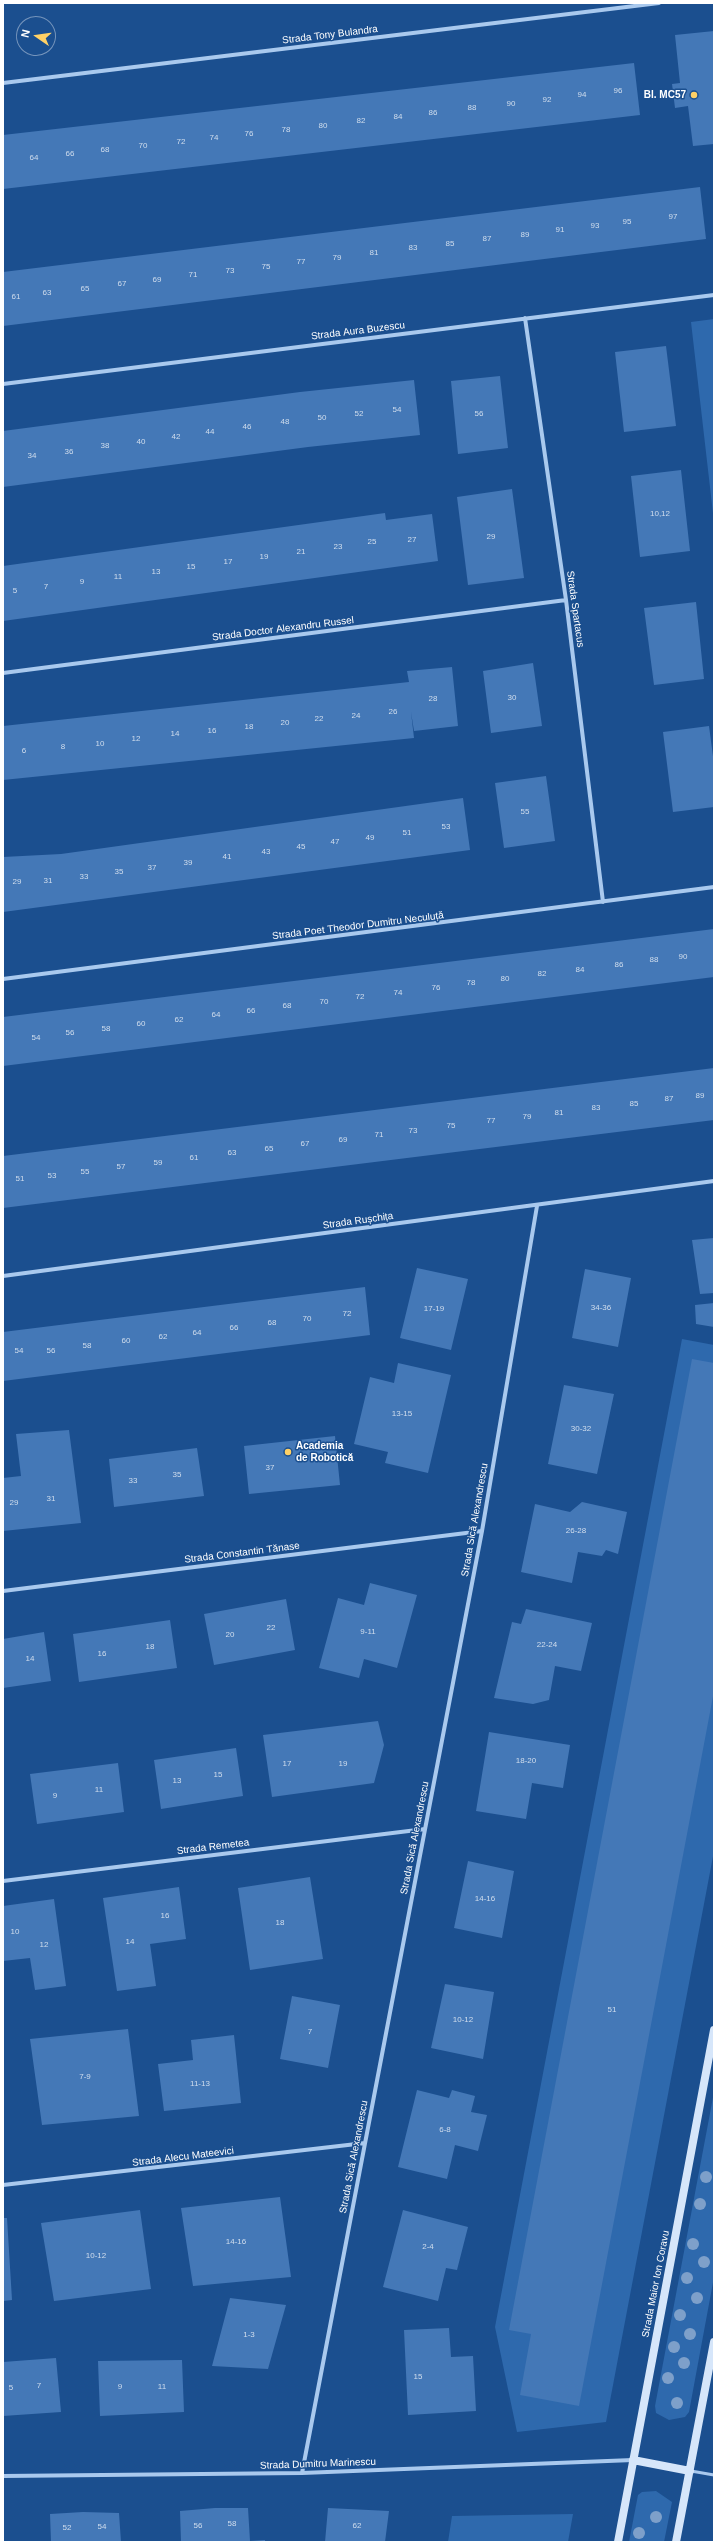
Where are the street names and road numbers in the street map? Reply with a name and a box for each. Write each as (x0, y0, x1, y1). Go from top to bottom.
street label: Strada Tony Bulandra (282, 23, 378, 47)
street label: Strada Aura Buzescu (310, 319, 406, 343)
street label: Strada Spartacus (564, 570, 586, 648)
street label: Strada Doctor Alexandru Russel (211, 614, 355, 644)
street label: Strada Poet Theodor Dumitru Neculuță (271, 910, 445, 942)
street label: Strada Rușchița (322, 1210, 394, 1232)
street label: Strada Sică Alexandrescu (459, 1462, 491, 1578)
street label: Strada Constantin Tănase (184, 1540, 300, 1566)
street label: Strada Sică Alexandrescu (398, 1780, 432, 1896)
street label: Strada Remetea (176, 1837, 250, 1857)
street label: Strada Sică Alexandrescu (337, 2099, 371, 2215)
street label: Strada Alecu Mateevici (132, 2145, 234, 2169)
street label: Strada Maior Ion Coravu (640, 2229, 672, 2339)
street label: Strada Dumitru Marinescu (260, 2456, 376, 2472)

